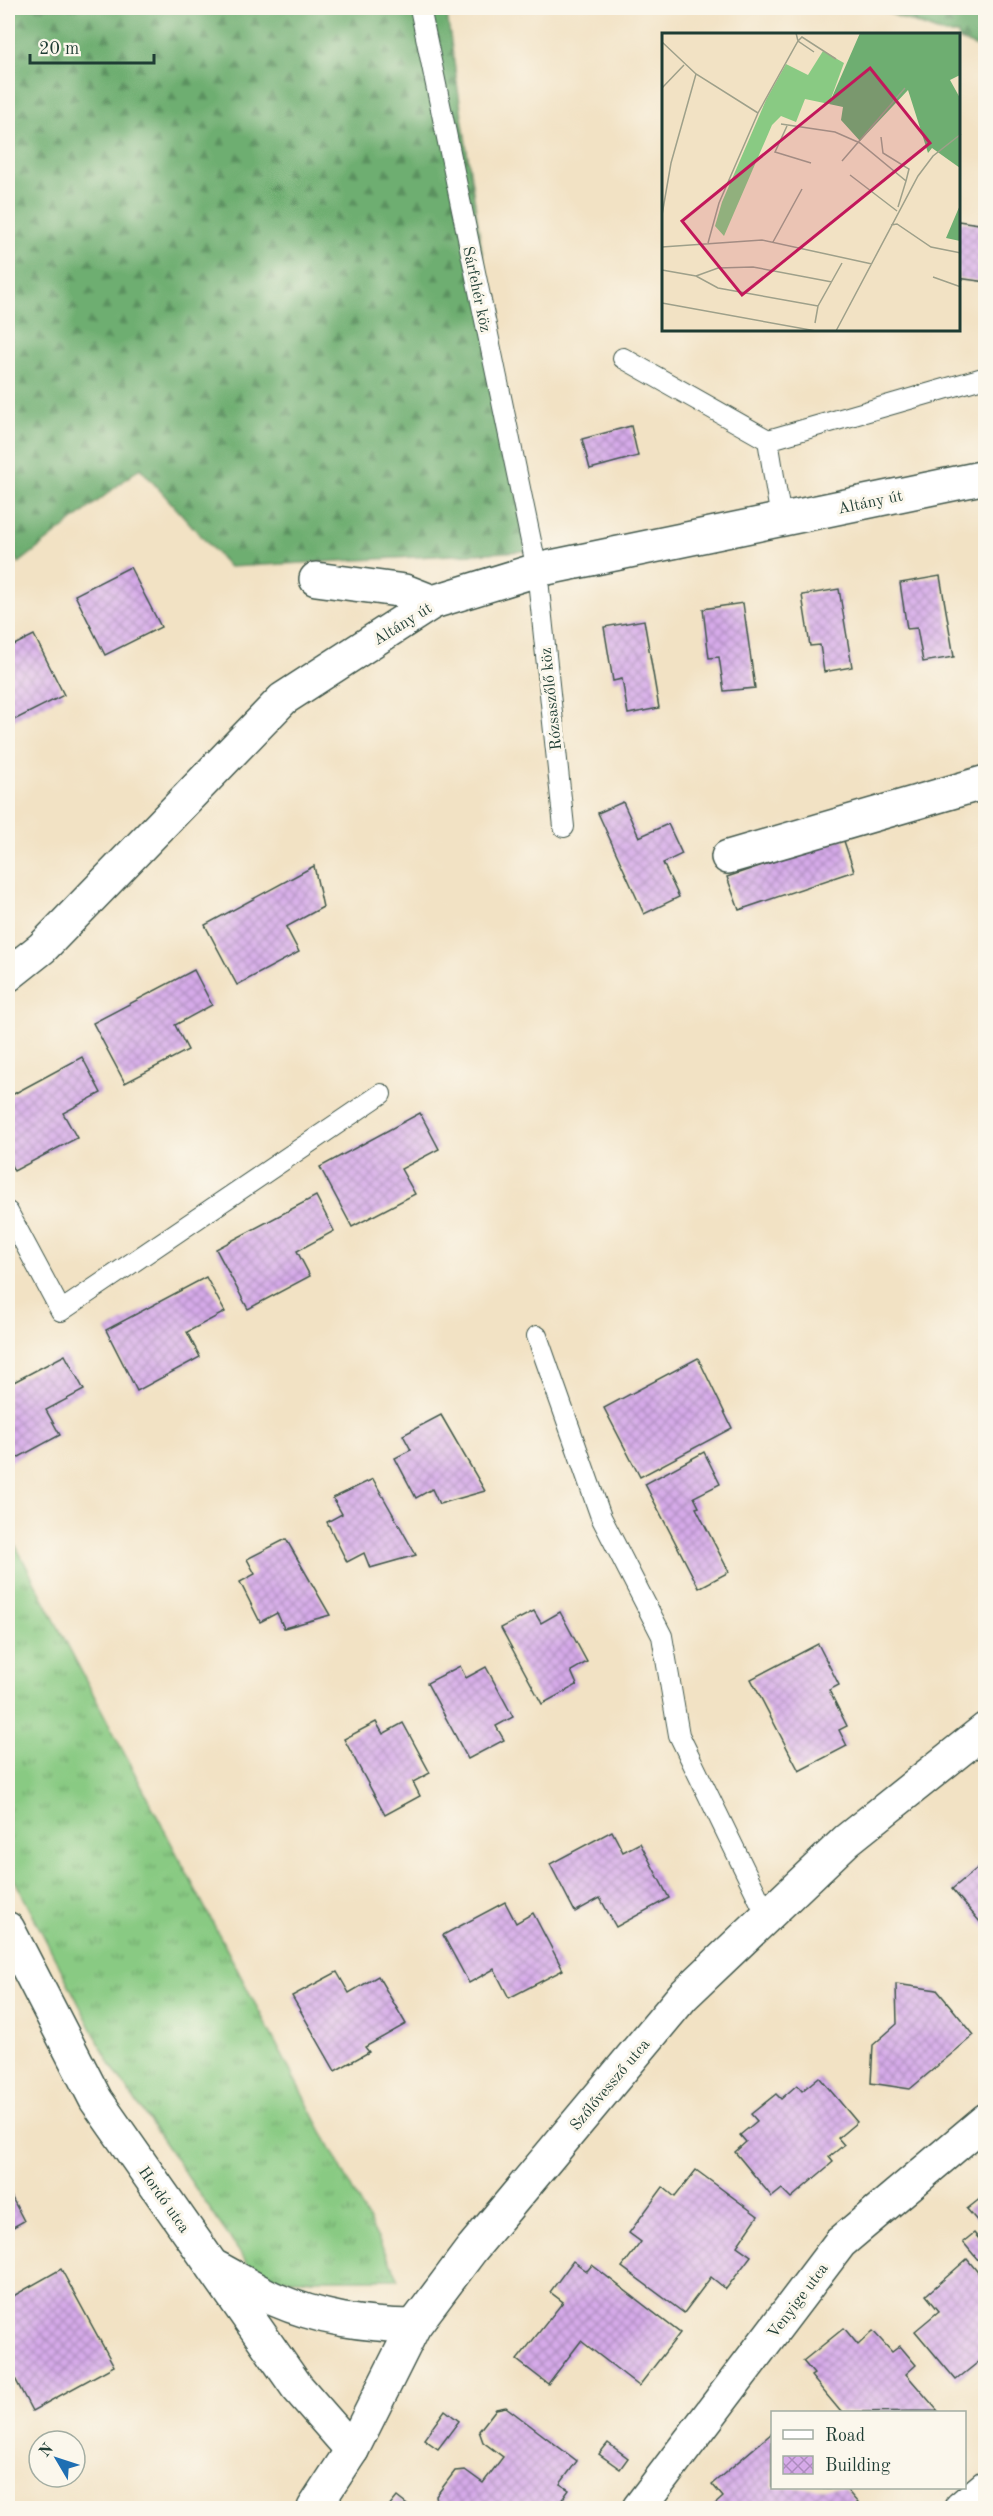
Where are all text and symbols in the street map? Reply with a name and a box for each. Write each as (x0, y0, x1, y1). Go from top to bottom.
scale bar (30, 27, 154, 65)
inset map (662, 33, 960, 332)
text: 20 m (39, 40, 79, 58)
street label: Sárfehér köz (459, 245, 493, 334)
street label: Altány út (837, 488, 905, 518)
street label: Altány út (371, 600, 436, 649)
street label: Rózsaszőlő köz (539, 647, 565, 751)
street label: Szőlővessző utca (568, 2036, 653, 2134)
street label: Hordó utca (135, 2164, 192, 2236)
street label: Venyige utca (765, 2261, 832, 2342)
legend (771, 2411, 966, 2489)
text: Road (825, 2427, 865, 2445)
north arrow (27, 2429, 87, 2489)
text: N (37, 2440, 57, 2461)
text: Building (825, 2457, 891, 2475)

